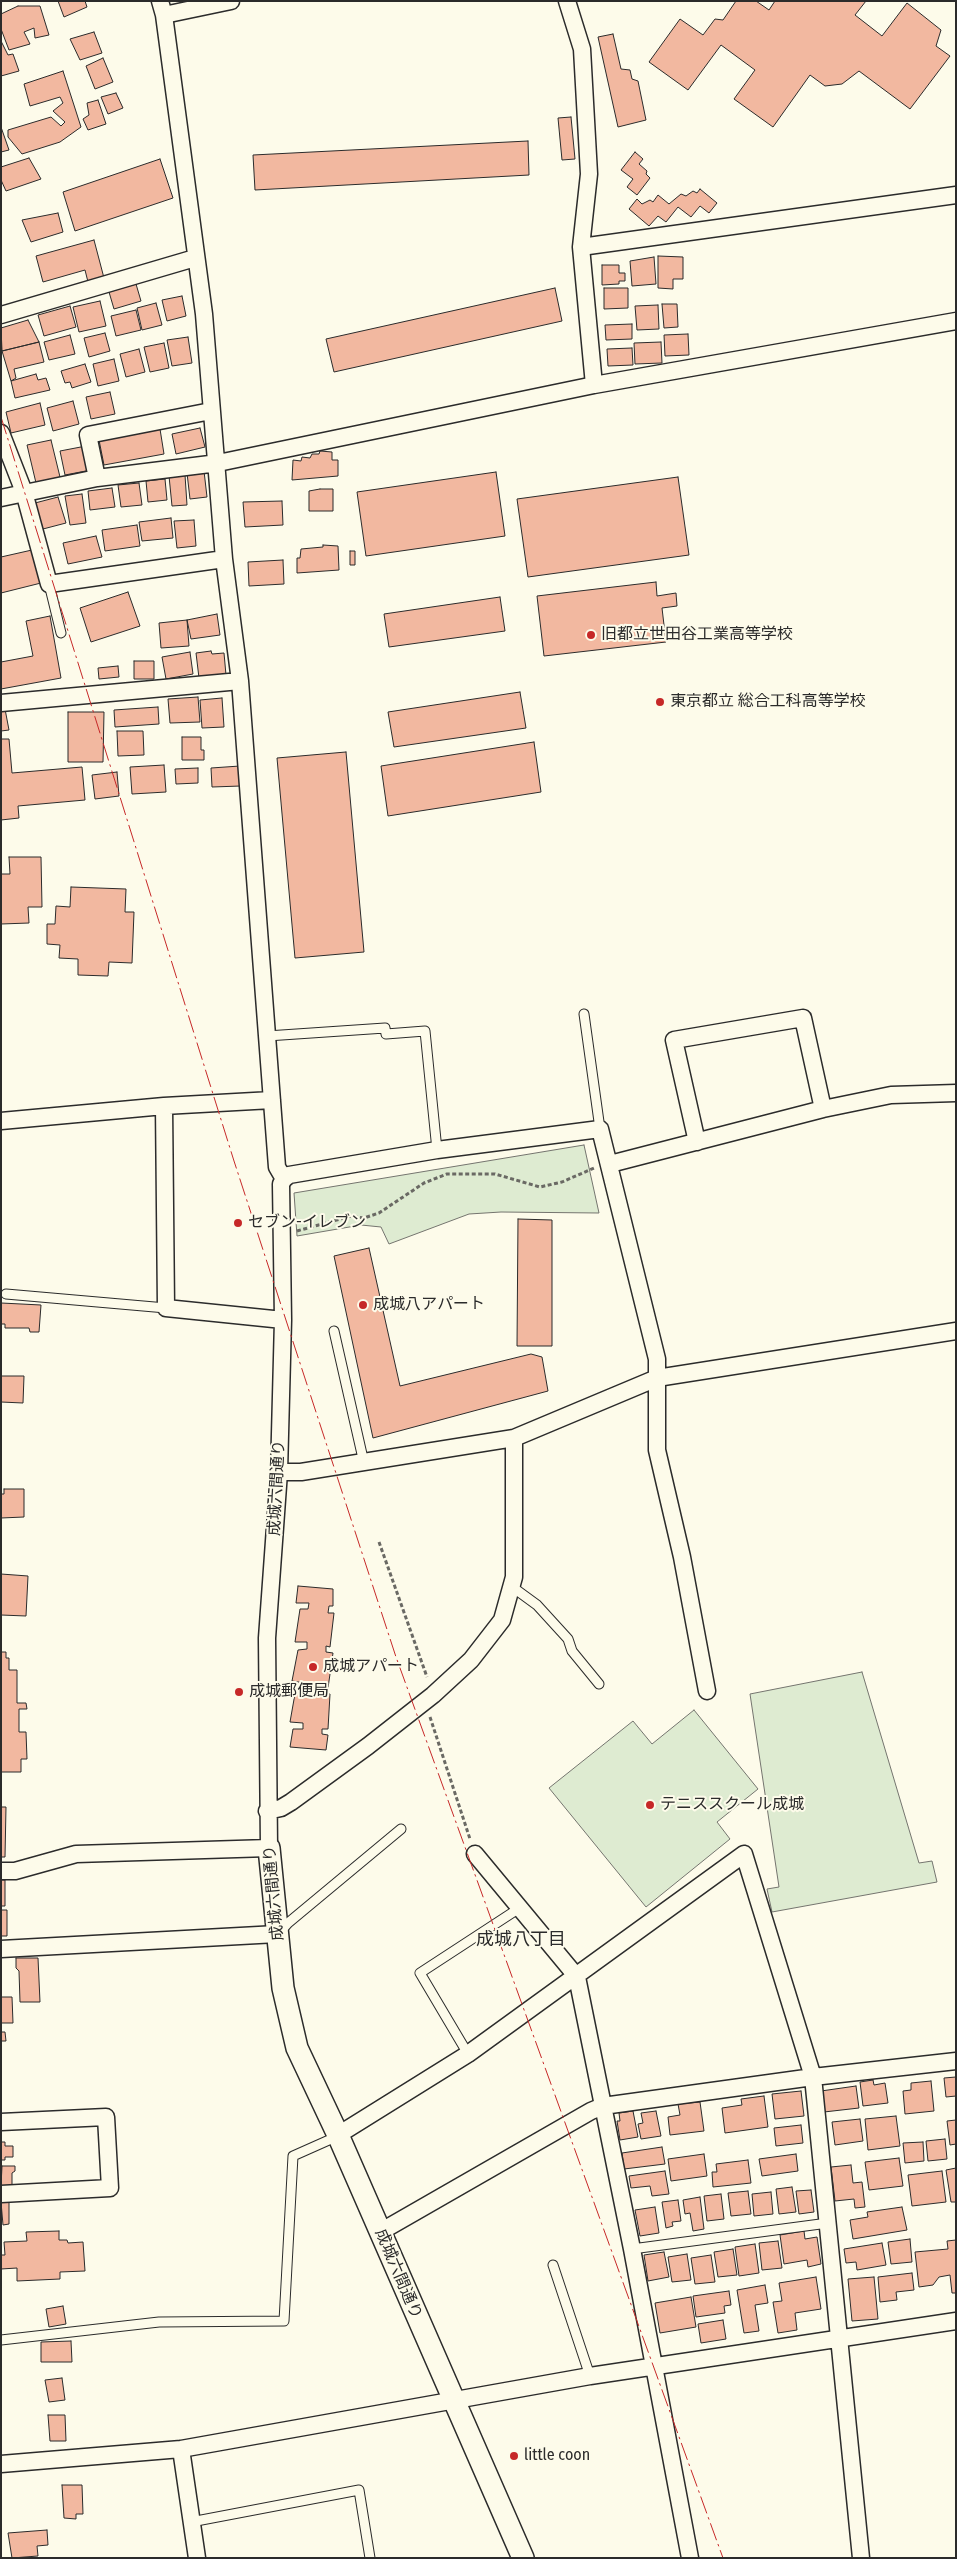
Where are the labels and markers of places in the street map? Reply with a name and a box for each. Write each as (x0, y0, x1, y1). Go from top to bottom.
place label: 旧都立世田谷工業高等学校 (601, 625, 793, 645)
marker: 旧都立世田谷工業高等学校 (585, 629, 597, 641)
place label: 東京都立 総合工科高等学校 (670, 692, 866, 712)
marker: 東京都立 総合工科高等学校 (654, 696, 666, 708)
place label: セブン-イレブン (248, 1213, 366, 1233)
marker: セブン-イレブン (232, 1217, 244, 1229)
place label: 成城八アパート (373, 1295, 485, 1315)
marker: 成城八アパート (357, 1299, 369, 1311)
place label: 成城アパート (323, 1657, 419, 1677)
marker: 成城アパート (307, 1661, 319, 1673)
place label: 成城郵便局 (249, 1682, 329, 1702)
marker: 成城郵便局 (233, 1686, 245, 1698)
place label: テニススクール成城 (660, 1795, 804, 1815)
marker: テニススクール成城 (644, 1799, 656, 1811)
place label: little coon (524, 2446, 590, 2466)
marker: little coon (508, 2450, 520, 2462)

